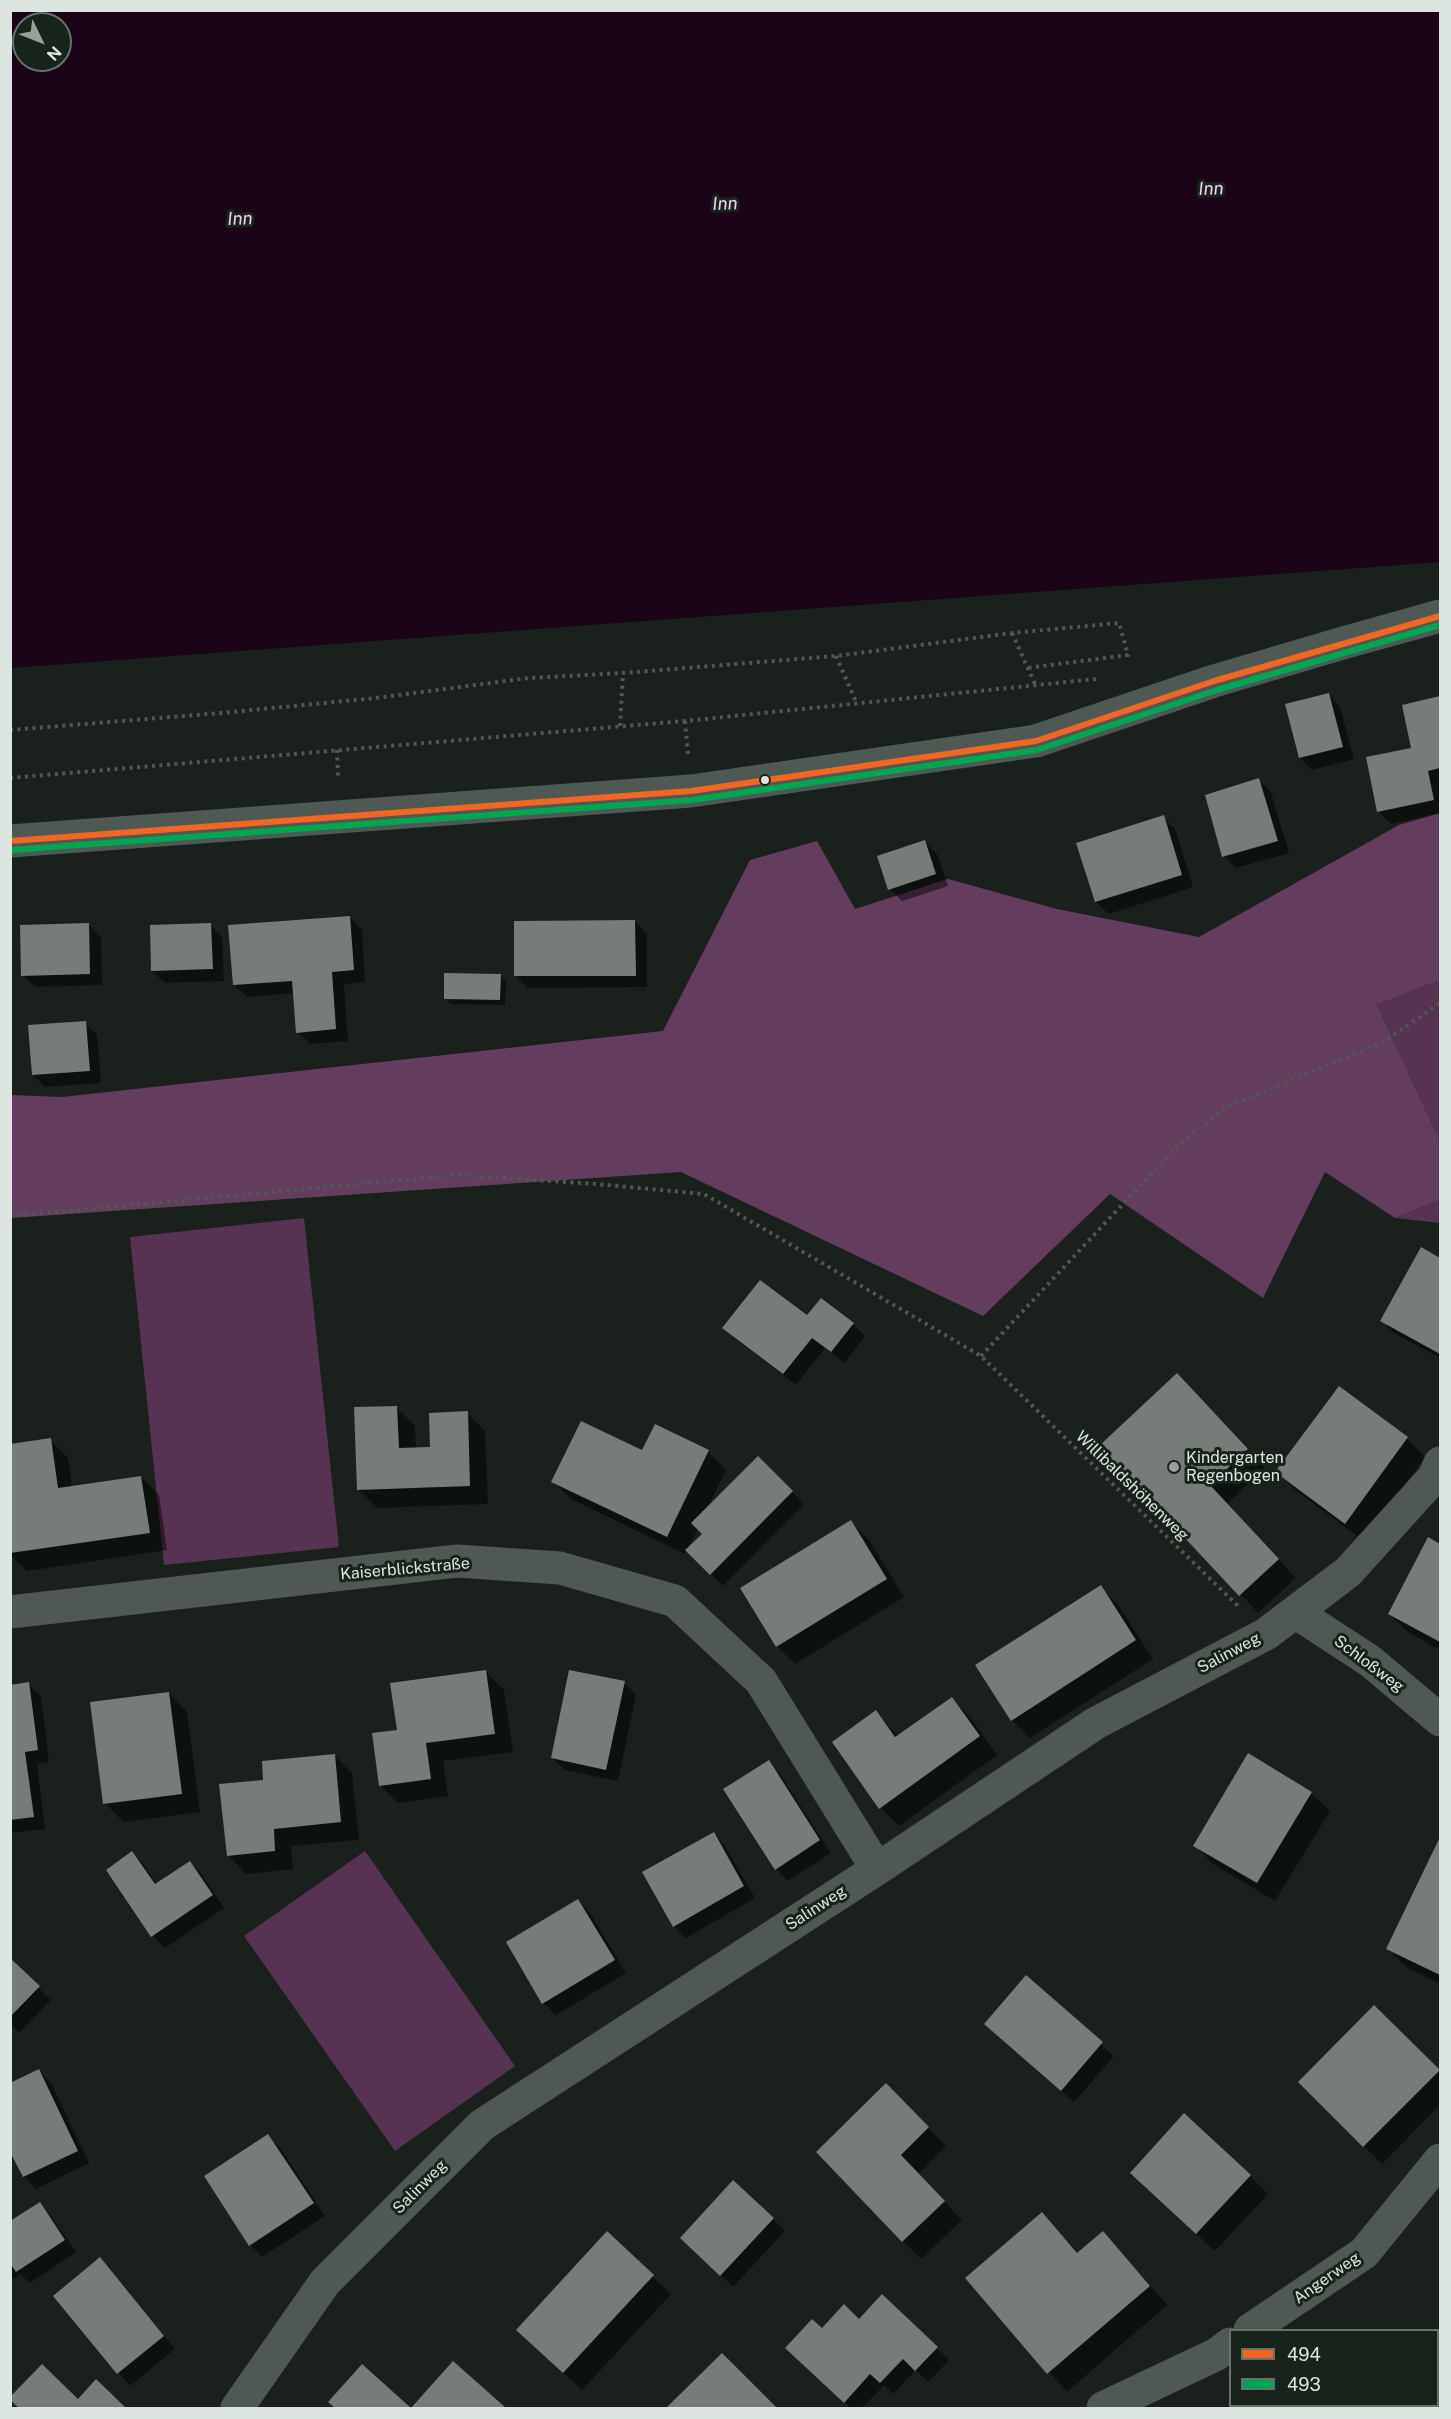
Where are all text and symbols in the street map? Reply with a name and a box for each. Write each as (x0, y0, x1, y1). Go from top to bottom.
north arrow (12, 12, 72, 72)
text: N (43, 42, 65, 64)
water label: Inn (1198, 178, 1224, 200)
water label: Inn (712, 193, 738, 215)
water label: Inn (227, 208, 253, 230)
unlabelled marker (759, 774, 771, 786)
street label: Willibaldshöhenweg (1071, 1427, 1193, 1545)
place label: Kindergarten Regenbogen (1186, 1448, 1284, 1486)
marker: Kindergarten Regenbogen (1167, 1460, 1181, 1474)
street label: Kaiserblickstraße (339, 1554, 471, 1584)
street label: Salinweg (1194, 1628, 1264, 1678)
street label: Schloßweg (1330, 1631, 1408, 1697)
street label: Salinweg (782, 1881, 850, 1935)
street label: Salinweg (389, 2156, 451, 2218)
street label: Angerweg (1290, 2248, 1364, 2308)
legend (1229, 2329, 1439, 2407)
text: 494 (1287, 2344, 1321, 2365)
text: 493 (1287, 2374, 1321, 2395)

